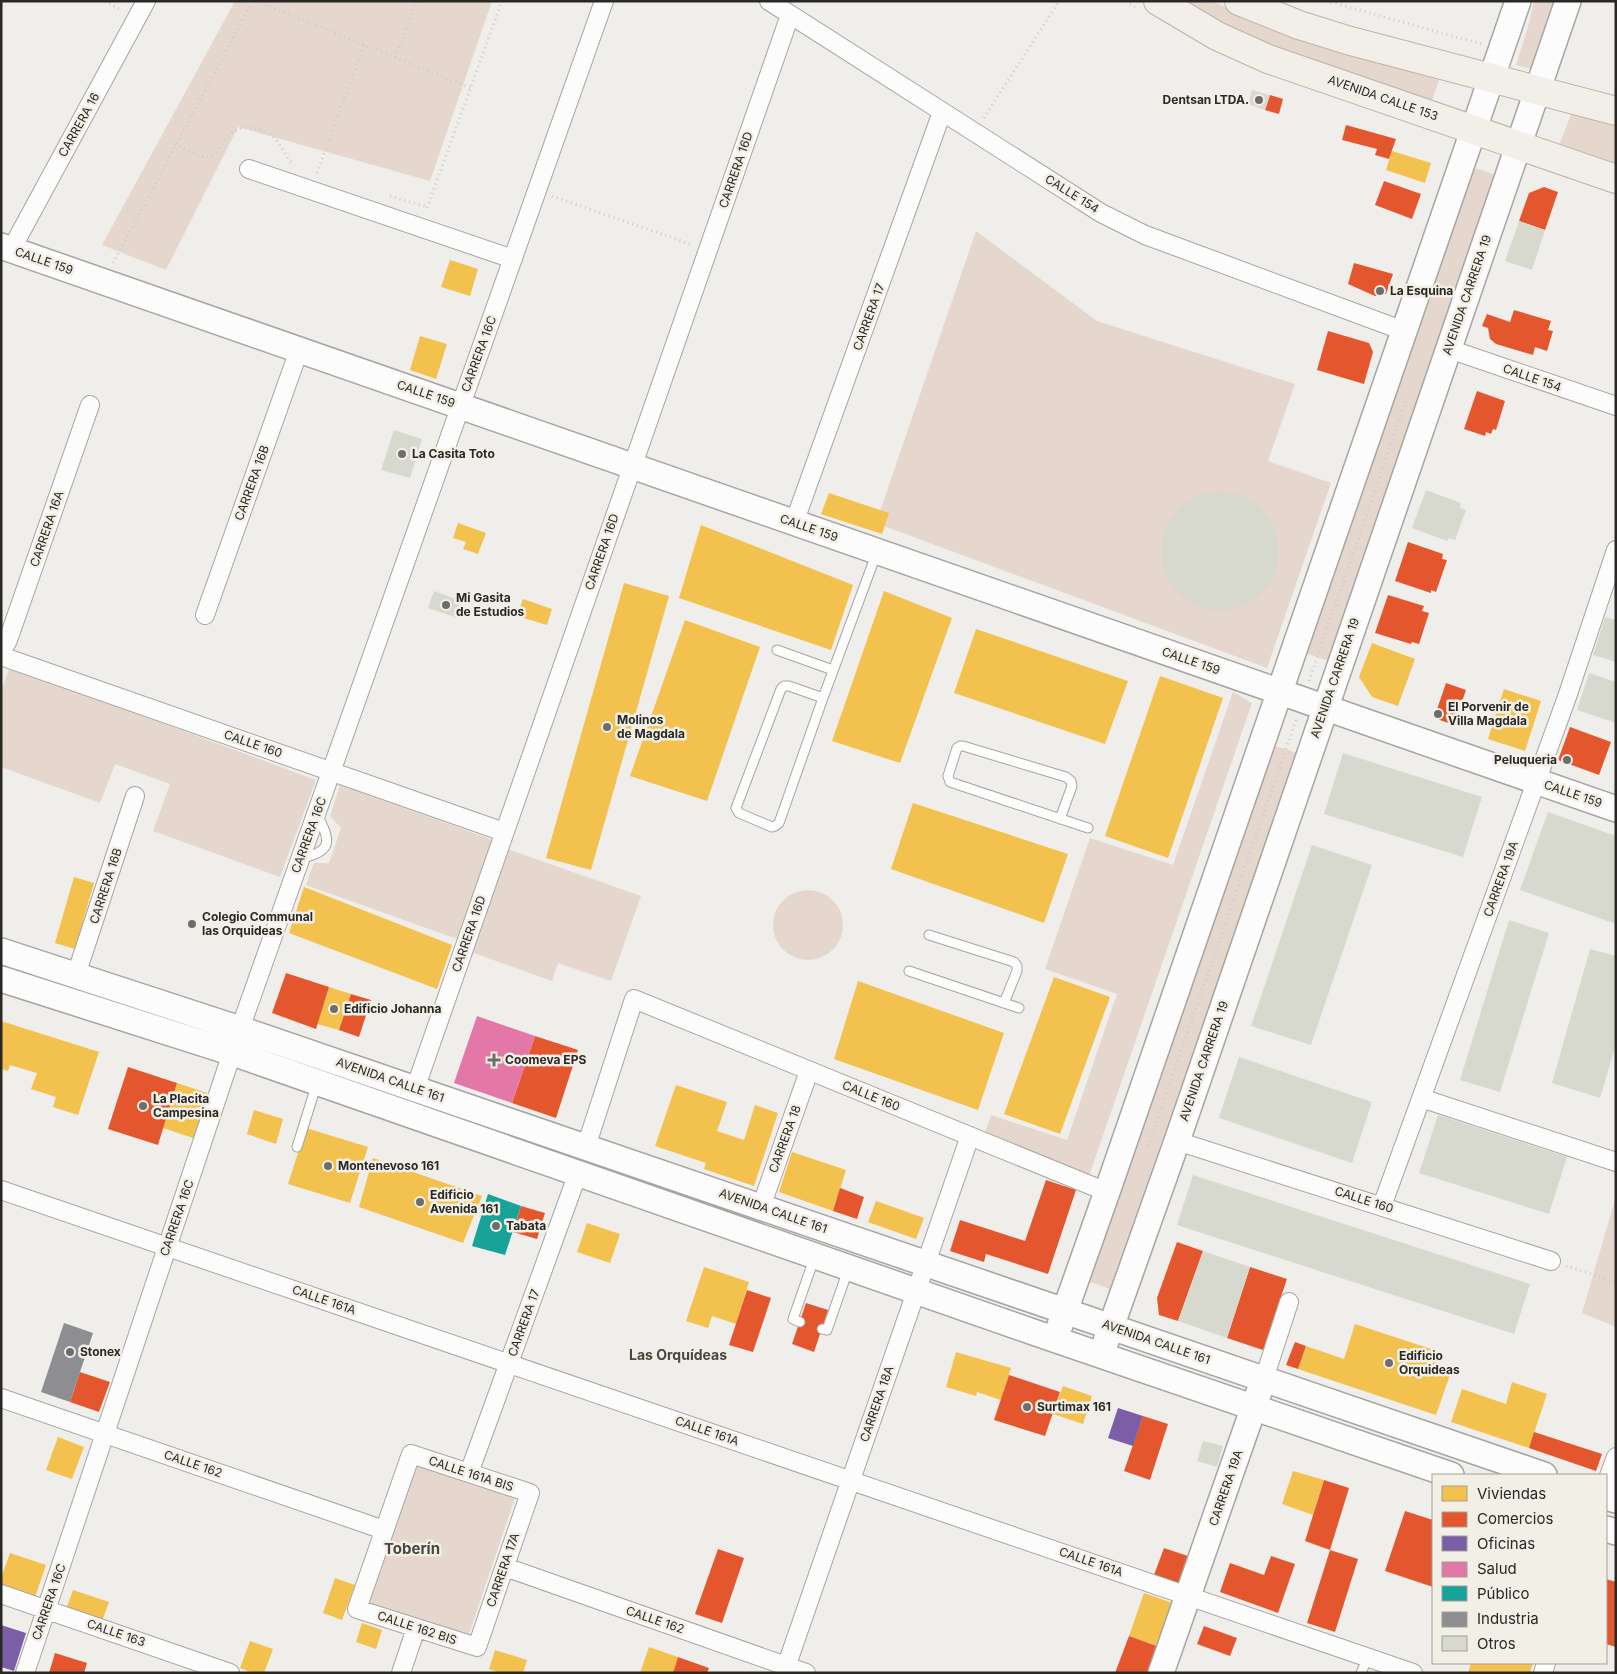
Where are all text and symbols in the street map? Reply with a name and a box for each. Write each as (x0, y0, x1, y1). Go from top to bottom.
street label: AVENIDA CALLE 153 (1326, 72, 1440, 123)
street label: CARRERA 16 (55, 90, 102, 160)
place label: Dentsan LTDA. (1163, 92, 1249, 107)
marker: Dentsan LTDA. (1253, 94, 1265, 106)
street label: CARRERA 16D (715, 130, 756, 210)
street label: CALLE 154 (1042, 171, 1102, 216)
street label: AVENIDA CARRERA 19 (1439, 233, 1494, 357)
street label: CALLE 159 (13, 244, 75, 277)
street label: CARRERA 17 (849, 281, 888, 353)
place label: La Esquina (1390, 283, 1453, 298)
marker: La Esquina (1374, 285, 1386, 297)
street label: CARRERA 16C (458, 313, 499, 394)
street label: CALLE 154 (1501, 361, 1564, 395)
street label: CALLE 159 (395, 377, 457, 410)
street label: CARRERA 16B (231, 443, 272, 523)
place label: La Casita Toto (412, 446, 495, 461)
marker: La Casita Toto (396, 448, 408, 460)
street label: CARRERA 16A (27, 489, 67, 569)
street label: CALLE 159 (778, 511, 840, 544)
street label: CARRERA 16D (581, 512, 622, 592)
place label: Mi Gasita de Estudios (456, 590, 525, 619)
marker: Mi Gasita de Estudios (440, 599, 452, 611)
street label: AVENIDA CARRERA 19 (1307, 616, 1362, 740)
street label: CALLE 159 (1160, 644, 1222, 677)
place label: El Porvenir de Villa Magdala (1448, 699, 1529, 728)
marker: El Porvenir de Villa Magdala (1432, 708, 1444, 720)
place label: Molinos de Magdala (617, 712, 685, 741)
marker: Molinos de Magdala (601, 721, 613, 733)
street label: CALLE 160 (222, 727, 284, 761)
place label: Peluqueria (1494, 752, 1557, 767)
marker: Peluqueria (1561, 754, 1573, 766)
street label: CALLE 159 (1542, 777, 1604, 810)
street label: CARRERA 16C (288, 794, 329, 875)
street label: CARRERA 19A (1480, 839, 1521, 919)
street label: CARRERA 16B (86, 846, 125, 926)
street label: CARRERA 16D (448, 894, 489, 974)
place label: Colegio Communal las Orquideas (202, 909, 313, 938)
marker: Colegio Communal las Orquideas (186, 918, 198, 930)
street label: AVENIDA CARRERA 19 (1176, 999, 1231, 1123)
place label: Edificio Johanna (344, 1001, 441, 1016)
marker: Edificio Johanna (328, 1003, 340, 1015)
place label: Coomeva EPS (505, 1052, 586, 1067)
marker: Coomeva EPS (487, 1053, 501, 1067)
street label: AVENIDA CALLE 161 (334, 1054, 446, 1105)
street label: CALLE 160 (840, 1077, 902, 1114)
place label: La Placita Campesina (153, 1091, 219, 1120)
marker: La Placita Campesina (137, 1100, 149, 1112)
street label: CARRERA 18 (765, 1103, 804, 1175)
place label: Montenevoso 161 (338, 1158, 439, 1173)
marker: Montenevoso 161 (322, 1160, 334, 1172)
street label: CARRERA 16C (156, 1177, 197, 1258)
street label: CALLE 160 (1333, 1183, 1395, 1216)
street label: AVENIDA CALLE 161 (717, 1185, 829, 1236)
place label: Edificio Avenida 161 (430, 1187, 499, 1216)
marker: Edificio Avenida 161 (414, 1196, 426, 1208)
place label: Tabata (506, 1218, 546, 1233)
marker: Tabata (490, 1220, 502, 1232)
street label: CALLE 161A (290, 1282, 358, 1317)
street label: CARRERA 17 (504, 1287, 543, 1359)
street label: AVENIDA CALLE 161 (1100, 1316, 1212, 1367)
place label: Stonex (80, 1344, 121, 1359)
marker: Stonex (64, 1346, 76, 1358)
district label: Las Orquídeas (629, 1346, 727, 1363)
place label: Edificio Orquideas (1399, 1348, 1460, 1377)
marker: Edificio Orquideas (1383, 1357, 1395, 1369)
street label: CARRERA 18A (857, 1364, 897, 1444)
place label: Surtimax 161 (1037, 1399, 1111, 1414)
marker: Surtimax 161 (1021, 1401, 1033, 1413)
street label: CALLE 161A (673, 1413, 741, 1448)
street label: CALLE 162 (162, 1447, 224, 1480)
street label: CARRERA 19A (1206, 1448, 1246, 1528)
street label: CALLE 161A BIS (427, 1453, 516, 1494)
legend (1432, 1474, 1607, 1664)
text: Viviendas (1477, 1484, 1546, 1503)
text: Comercios (1477, 1509, 1553, 1528)
street label: CARRERA 17A (483, 1531, 522, 1609)
text: Oficinas (1477, 1534, 1535, 1553)
district label: Toberín (384, 1539, 440, 1558)
street label: CALLE 161A (1057, 1544, 1125, 1579)
text: Salud (1477, 1559, 1517, 1578)
street label: CARRERA 16C (28, 1561, 69, 1642)
text: Público (1477, 1584, 1529, 1603)
street label: CALLE 162 (624, 1603, 686, 1636)
street label: CALLE 162 BIS (375, 1608, 459, 1648)
text: Industria (1477, 1609, 1539, 1628)
street label: CALLE 163 (85, 1616, 147, 1650)
text: Otros (1477, 1634, 1516, 1653)

